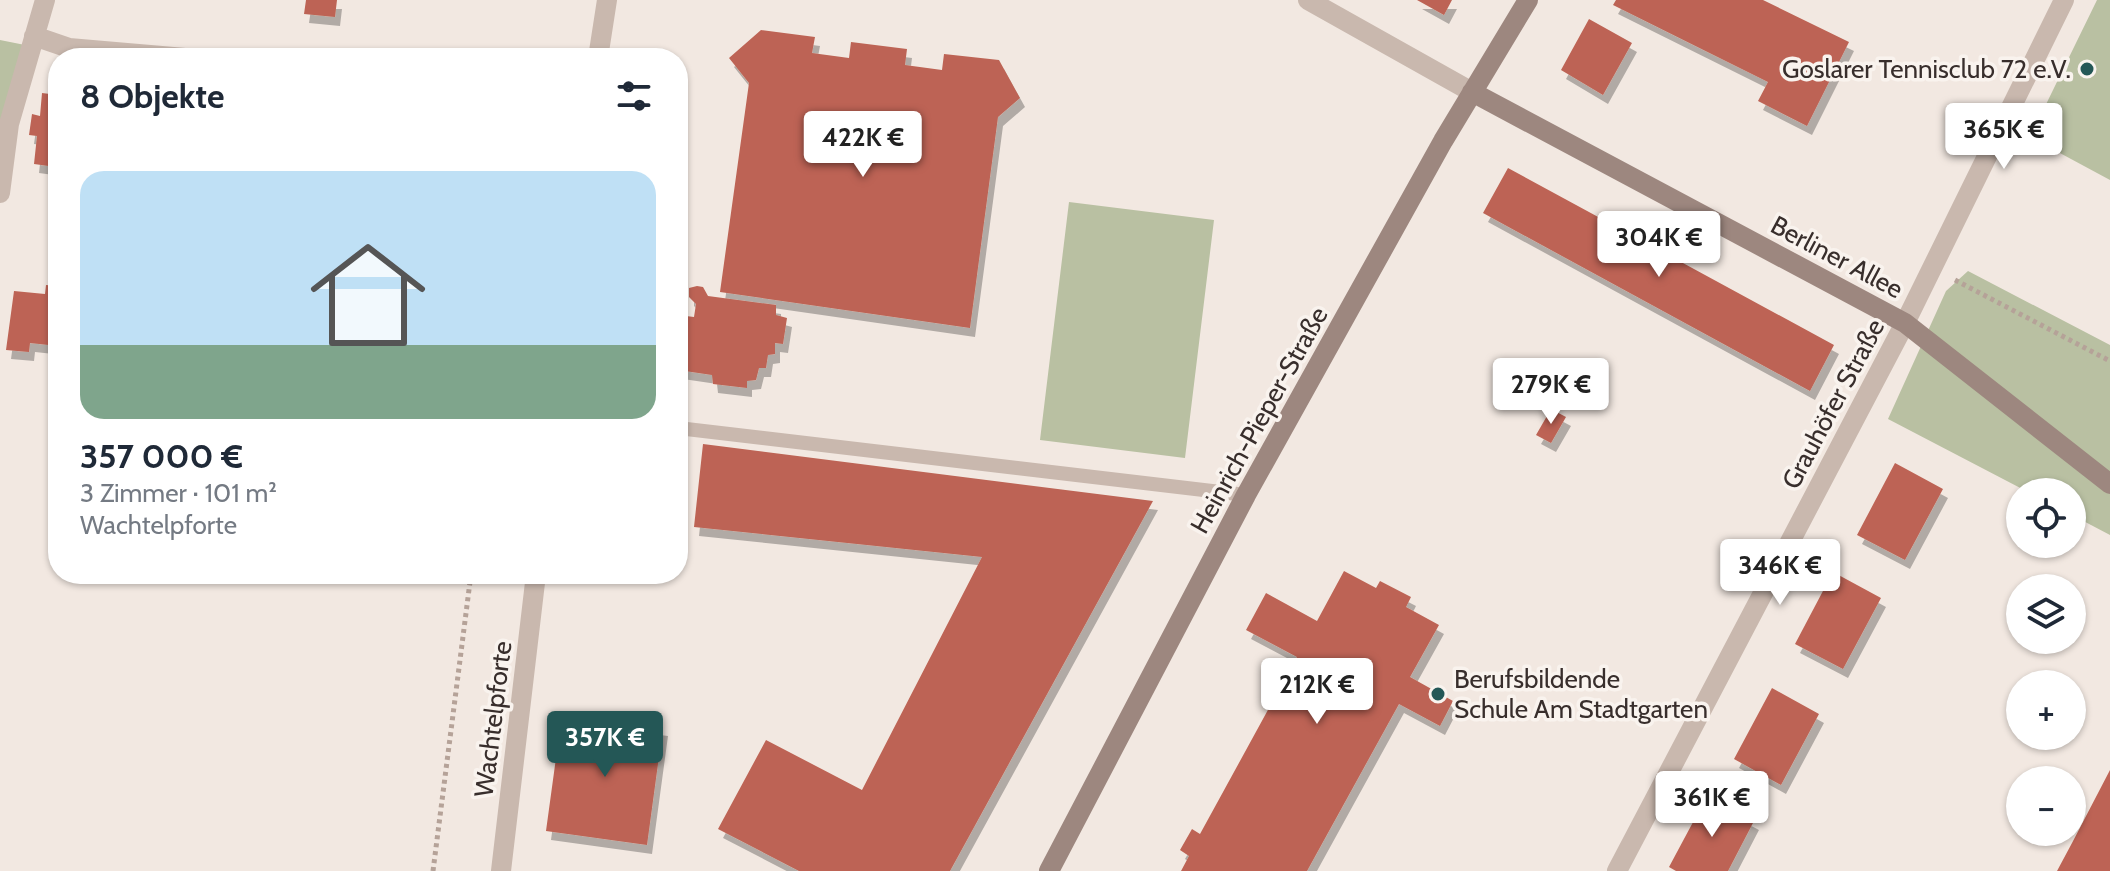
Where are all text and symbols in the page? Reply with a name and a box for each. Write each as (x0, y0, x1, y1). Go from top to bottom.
place label: Goslarer Tennisclub 72 e.V. (1782, 53, 2071, 85)
marker: Goslarer Tennisclub 72 e.V. (2078, 60, 2096, 78)
icon: filters (612, 74, 656, 118)
text: 8 Objekte (80, 75, 225, 117)
pin: 365K € (1939, 103, 2069, 171)
pin: 422K € (798, 111, 928, 179)
text: 365K € (1963, 113, 2045, 145)
text: 422K € (822, 121, 904, 153)
street label: Berliner Allee (1765, 209, 1909, 305)
pin: 304K € (1594, 211, 1724, 279)
text: 304K € (1615, 221, 1703, 253)
icon: home (296, 223, 440, 367)
street label: Heinrich-Pieper-Straße (1183, 301, 1335, 539)
street label: Grauhöfer Straße (1775, 314, 1891, 494)
pin: 279K € (1486, 358, 1616, 426)
text: 279K € (1511, 368, 1591, 400)
text: 357 000 € (80, 435, 243, 477)
text: 3 Zimmer · 101 m² (80, 477, 277, 509)
map controls (2006, 478, 2086, 846)
button: locate (2006, 478, 2086, 558)
text: Wachtelpforte (80, 509, 237, 541)
pin: 346K € (1715, 539, 1845, 607)
text: 346K € (1738, 549, 1822, 581)
button: layers (2006, 574, 2086, 654)
street label: Wachtelpforte (468, 639, 518, 799)
pin: 212K € (1252, 658, 1382, 726)
place label: Berufsbildende Schule Am Stadtgarten (1454, 663, 1708, 725)
text: 212K € (1279, 668, 1355, 700)
button: + (2006, 670, 2086, 750)
marker: Berufsbildende Schule Am Stadtgarten (1429, 685, 1447, 703)
pin: 357K € (540, 711, 670, 779)
text: 357K € (565, 721, 645, 753)
button: − (2006, 766, 2086, 846)
pin: 361K € (1647, 771, 1777, 839)
text: 361K € (1673, 781, 1751, 813)

